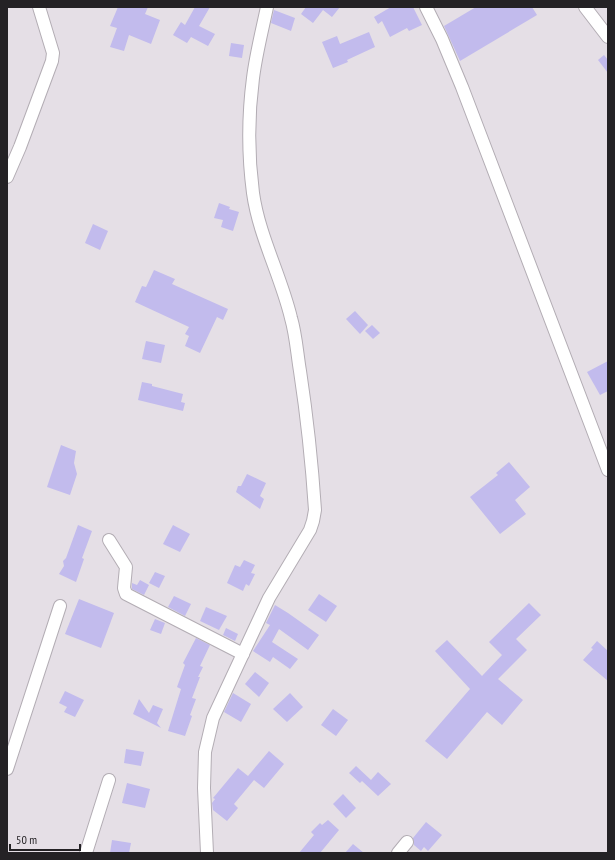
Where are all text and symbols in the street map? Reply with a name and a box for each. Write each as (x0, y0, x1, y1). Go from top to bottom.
scale bar (10, 826, 80, 852)
text: 50 m (16, 832, 37, 847)

